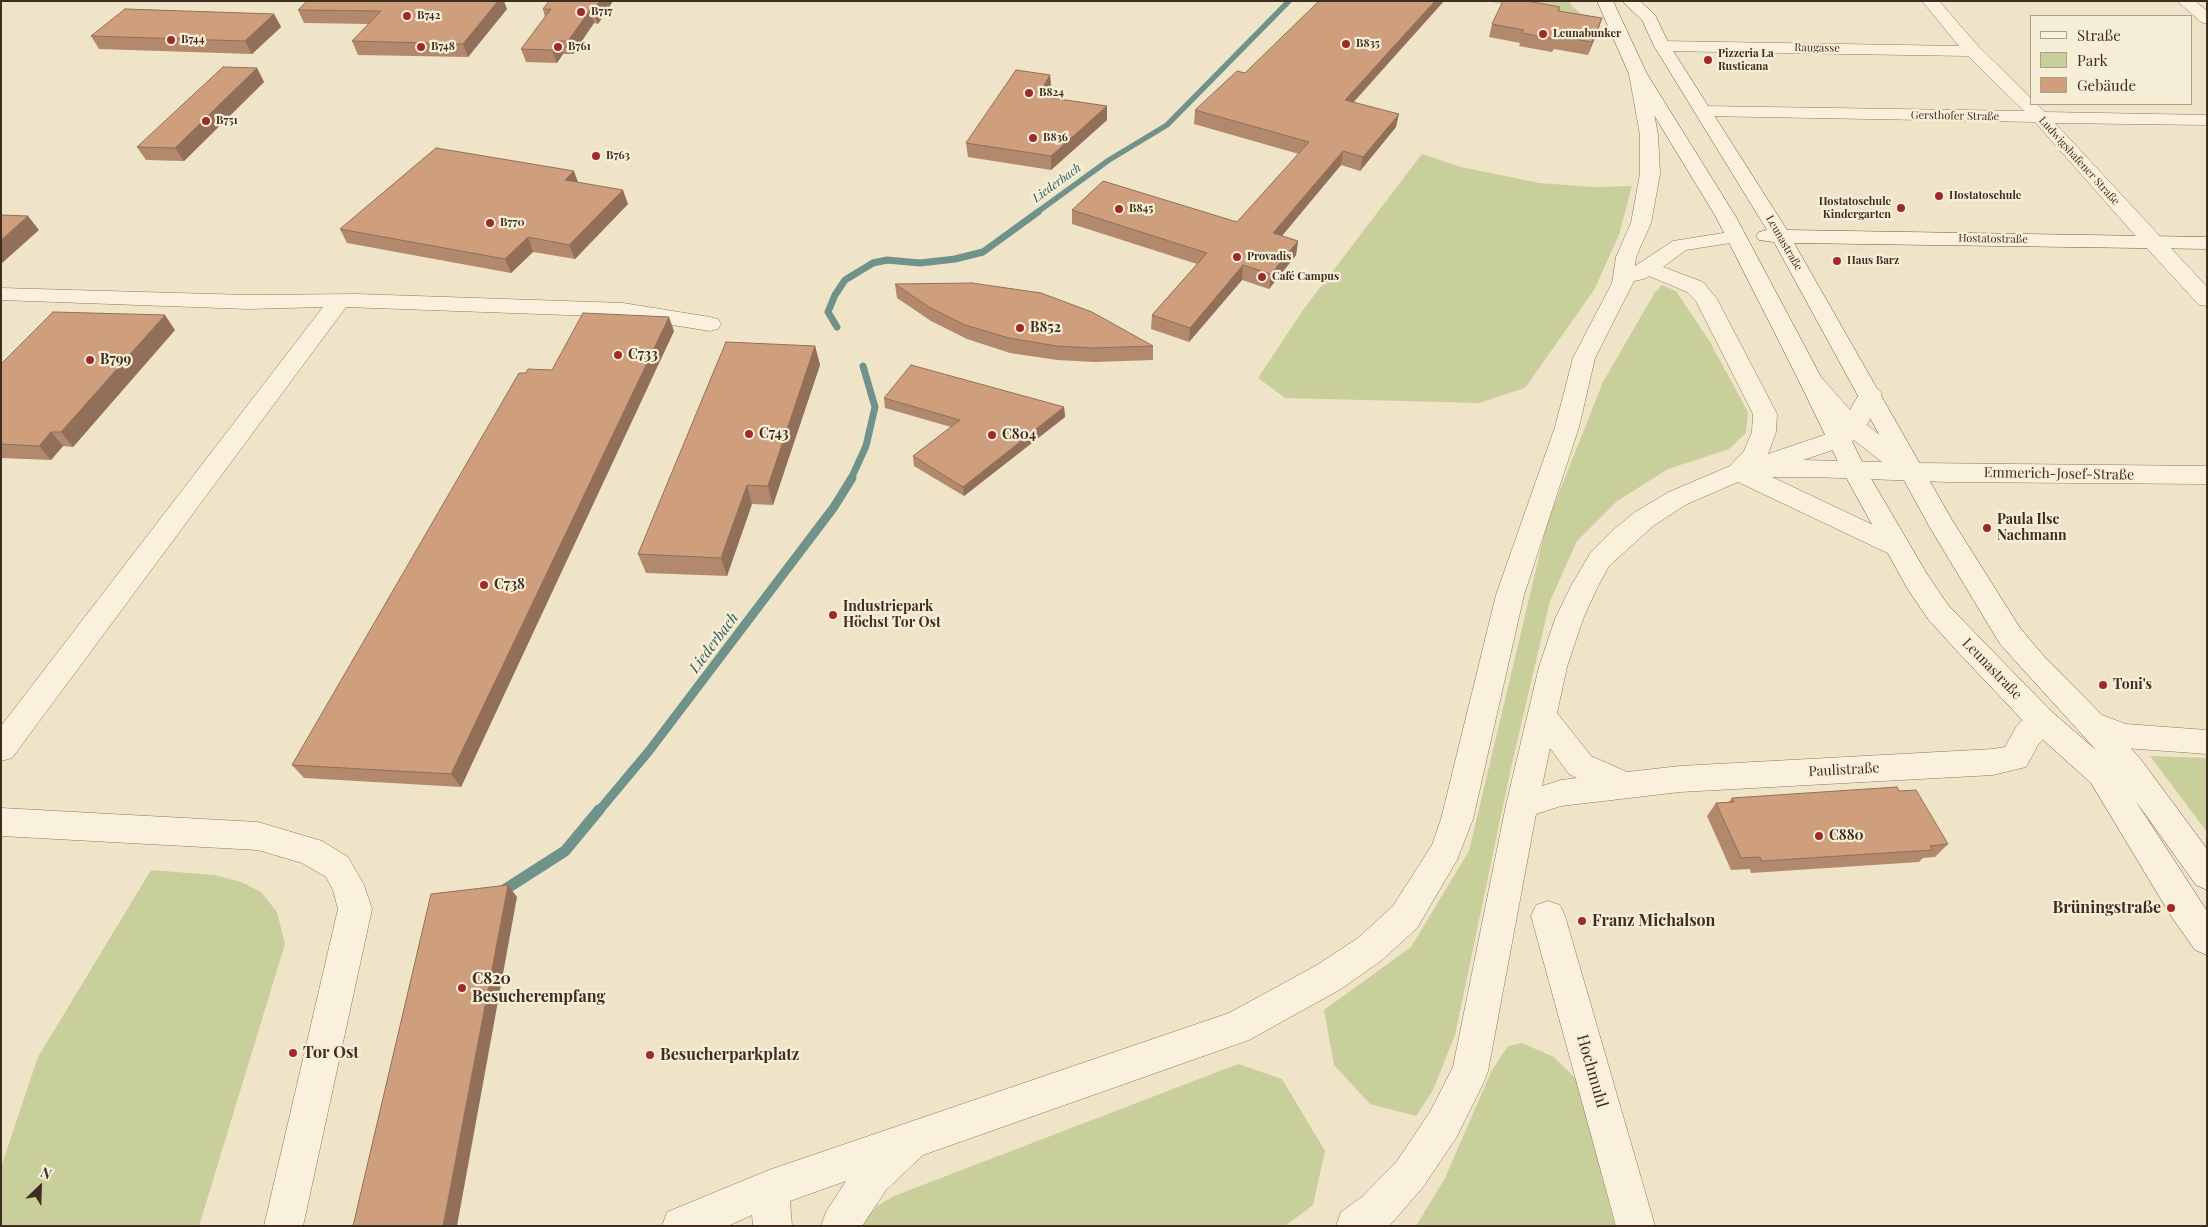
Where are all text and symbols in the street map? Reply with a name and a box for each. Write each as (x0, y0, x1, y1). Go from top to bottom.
place label: B717 (591, 5, 613, 19)
marker: B717 (575, 6, 587, 18)
place label: B742 (417, 9, 440, 23)
marker: B742 (401, 10, 413, 22)
legend (2030, 15, 2193, 105)
text: Straße (2077, 25, 2121, 45)
place label: Leunabunker (1553, 27, 1621, 41)
marker: Leunabunker (1537, 28, 1549, 40)
place label: B744 (181, 33, 204, 47)
marker: B744 (165, 34, 177, 46)
place label: B835 (1356, 37, 1380, 51)
marker: B835 (1340, 38, 1352, 50)
place label: B748 (431, 40, 455, 54)
place label: B761 (568, 40, 591, 54)
marker: B748 (415, 41, 427, 53)
marker: B761 (552, 41, 564, 53)
street label: Raugasse (1794, 41, 1840, 55)
place label: Pizzeria La Rusticana (1718, 47, 1774, 73)
text: Park (2077, 50, 2108, 70)
marker: Pizzeria La Rusticana (1702, 54, 1714, 66)
text: Gebäude (2077, 75, 2136, 95)
place label: B824 (1039, 86, 1064, 100)
marker: B824 (1023, 87, 1035, 99)
street label: Gersthofer Straße (1911, 109, 1999, 123)
place label: B751 (216, 114, 238, 128)
street label: Ludwigshafener Straße (2036, 114, 2122, 208)
marker: B751 (200, 115, 212, 127)
place label: B836 (1043, 131, 1068, 145)
marker: B836 (1027, 132, 1039, 144)
place label: B763 (606, 149, 630, 163)
marker: B763 (590, 150, 602, 162)
water label: Liederbach (1030, 161, 1084, 205)
place label: Hostatoschule (1949, 189, 2021, 203)
marker: Hostatoschule (1933, 190, 1945, 202)
place label: Hostatoschule Kindergarten (1819, 195, 1891, 221)
place label: B845 (1129, 202, 1153, 216)
marker: Hostatoschule Kindergarten (1895, 202, 1907, 214)
marker: B845 (1113, 203, 1125, 215)
street label: Leunastraße (1763, 213, 1805, 273)
place label: B770 (500, 216, 524, 230)
marker: B770 (484, 217, 496, 229)
street label: Hostatostraße (1958, 232, 2028, 246)
place label: Provadis (1247, 250, 1291, 264)
marker: Provadis (1231, 251, 1243, 263)
place label: Haus Barz (1847, 254, 1899, 268)
marker: Haus Barz (1831, 255, 1843, 267)
place label: Café Campus (1272, 270, 1339, 284)
marker: Café Campus (1256, 271, 1268, 283)
place label: B852 (1030, 320, 1061, 336)
marker: B852 (1014, 322, 1026, 334)
place label: C733 (628, 347, 658, 363)
marker: C733 (612, 349, 624, 361)
place label: B799 (100, 352, 131, 368)
marker: B799 (84, 354, 96, 366)
place label: C743 (759, 426, 788, 442)
place label: C804 (1002, 427, 1036, 443)
marker: C743 (743, 428, 755, 440)
marker: C804 (986, 429, 998, 441)
street label: Emmerich-Josef-Straße (1984, 464, 2134, 484)
place label: Paula Ilse Nachmann (1997, 512, 2067, 544)
marker: Paula Ilse Nachmann (1981, 522, 1993, 534)
place label: C738 (494, 577, 525, 593)
marker: C738 (478, 579, 490, 591)
place label: Industriepark Höchst Tor Ost (843, 599, 941, 632)
water label: Liederbach (686, 609, 742, 677)
marker: Industriepark Höchst Tor Ost (827, 609, 839, 621)
street label: Leunastraße (1959, 635, 2025, 703)
place label: Toni's (2113, 677, 2152, 693)
marker: Toni's (2097, 679, 2109, 691)
street label: Paulistraße (1808, 760, 1880, 780)
place label: C880 (1829, 828, 1864, 844)
marker: C880 (1813, 830, 1825, 842)
place label: Brüningstraße (2052, 898, 2161, 918)
marker: Brüningstraße (2165, 902, 2177, 914)
place label: Franz Michalson (1592, 911, 1715, 931)
marker: Franz Michalson (1576, 915, 1588, 927)
place label: C820 Besucherempfang (472, 969, 605, 1007)
marker: C820 Besucherempfang (456, 982, 468, 994)
street label: Hochmuhl (1572, 1032, 1612, 1110)
place label: Tor Ost (303, 1043, 359, 1063)
place label: Besucherparkplatz (660, 1045, 799, 1065)
marker: Tor Ost (287, 1047, 299, 1059)
marker: Besucherparkplatz (644, 1049, 656, 1061)
north arrow (15, 1162, 65, 1212)
text: N (38, 1162, 55, 1184)

